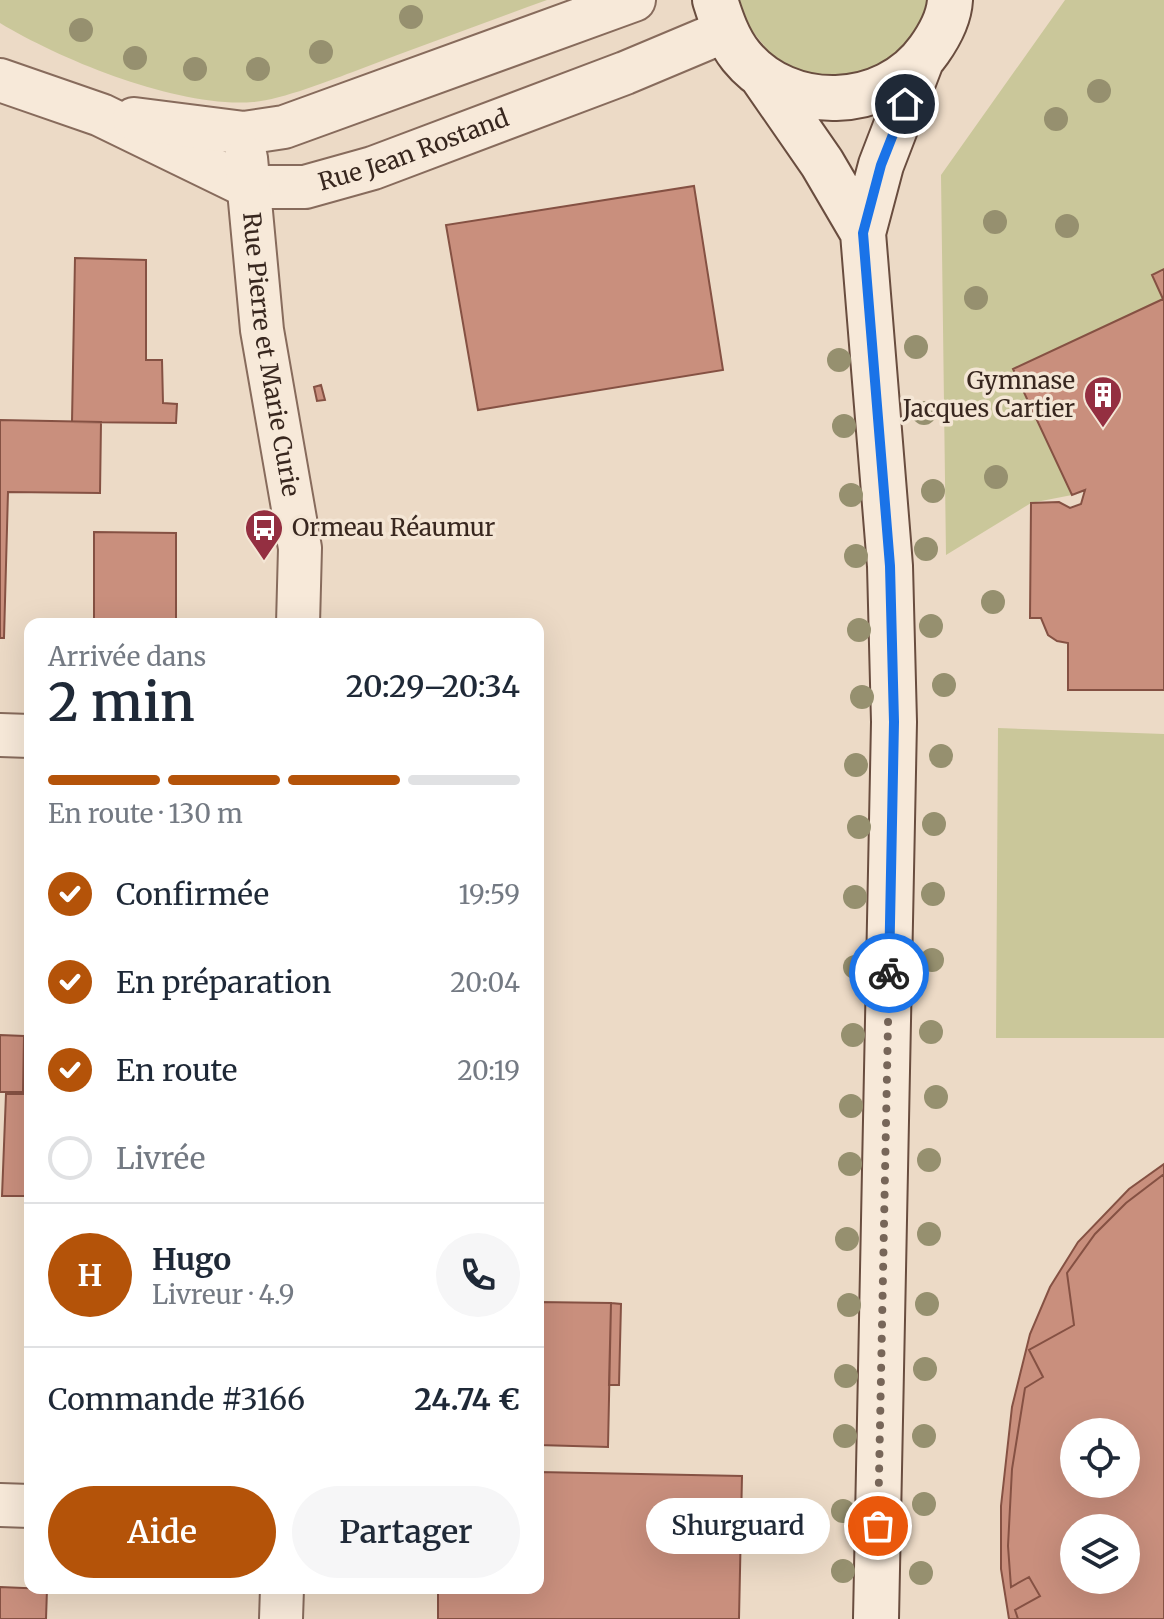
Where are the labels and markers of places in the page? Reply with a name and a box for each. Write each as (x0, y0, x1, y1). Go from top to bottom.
pin (871, 70, 939, 138)
place label: Gymnase Jacques Cartier (902, 365, 1075, 424)
building icon: Gymnase Jacques Cartier (1082, 374, 1124, 429)
bus stop icon: Ormeau Réaumur (243, 507, 285, 562)
place label: Ormeau Réaumur (292, 512, 496, 543)
pin (844, 1492, 912, 1560)
callout: Shurguard (646, 1498, 830, 1554)

